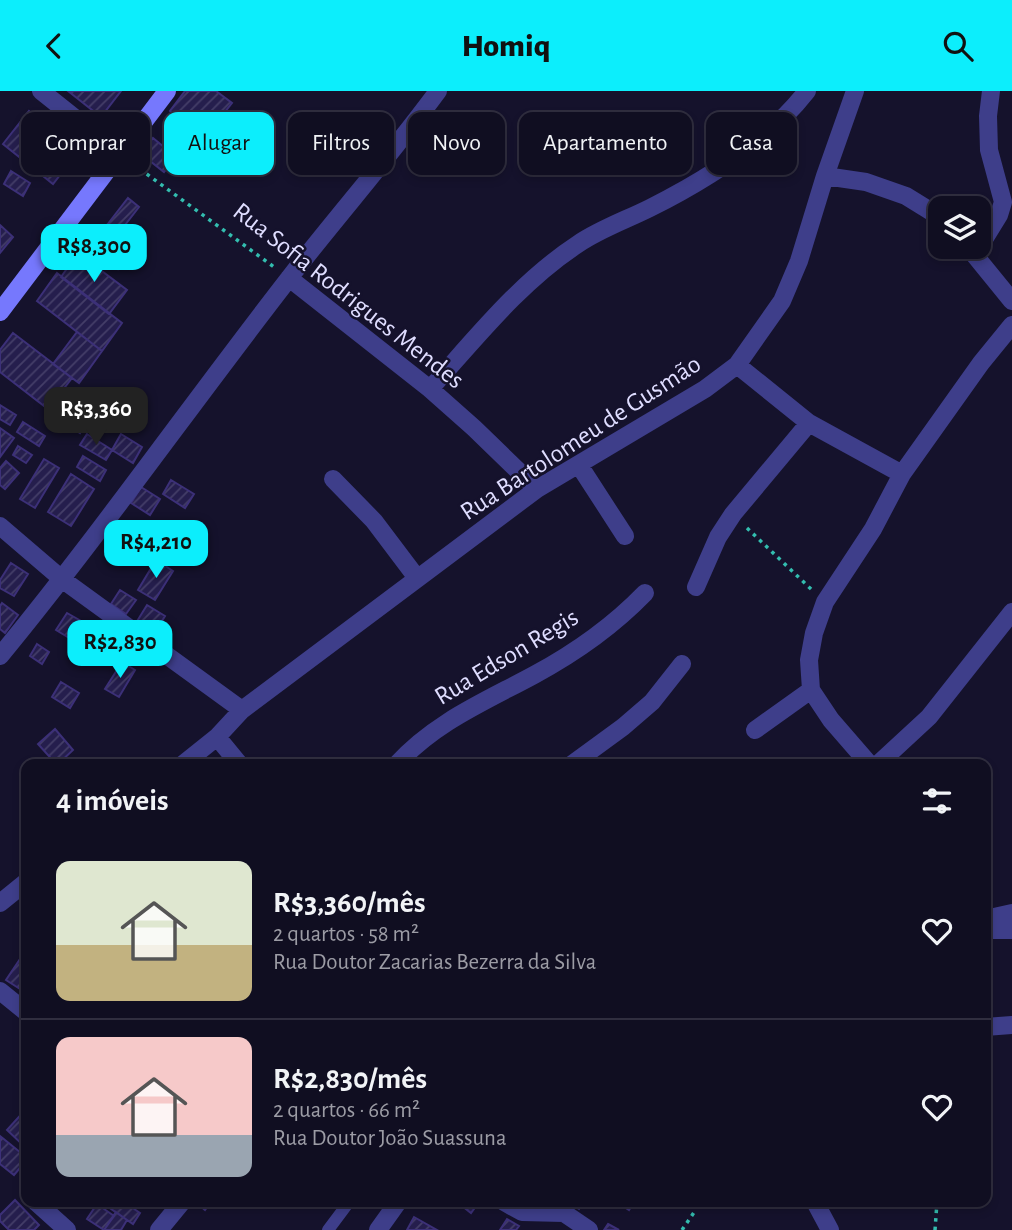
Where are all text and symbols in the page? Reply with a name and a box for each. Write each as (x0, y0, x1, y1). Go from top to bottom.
icon: back (35, 27, 73, 65)
icon: search (939, 27, 977, 65)
text: Homiq (462, 30, 550, 62)
chip: Comprar (21, 112, 150, 175)
chip: Alugar (164, 112, 274, 175)
chip: Filtros (288, 112, 394, 175)
chip: Novo (408, 112, 505, 175)
chip: Apartamento (519, 112, 692, 175)
chip: Casa (706, 112, 797, 175)
map controls (928, 196, 991, 259)
button: layers (928, 196, 991, 259)
street label: Rua Sofia Rodrigues Mendes (228, 198, 469, 394)
pin: R$8,300 (29, 225, 159, 284)
text: R$8,300 (57, 235, 131, 258)
street label: Rua Bartolomeu de Gusmão (456, 350, 705, 525)
pin: R$3,360 (31, 387, 161, 447)
text: R$3,360 (60, 398, 132, 421)
pin: R$4,210 (91, 521, 221, 580)
text: R$4,210 (120, 531, 192, 554)
street label: Rua Edson Regis (430, 604, 583, 710)
pin: R$2,830 (55, 621, 185, 680)
text: R$2,830 (83, 631, 157, 654)
icon: filters (918, 782, 956, 820)
text: 4 imóveis (56, 786, 169, 816)
text: R$3,360/mês (273, 888, 425, 918)
icon: home (112, 889, 196, 973)
icon: heart (918, 912, 956, 950)
text: 2 quartos · 58 m² (273, 923, 419, 946)
text: Rua Doutor Zacarias Bezerra da Silva (273, 951, 596, 974)
text: R$2,830/mês (273, 1064, 427, 1094)
icon: home (112, 1065, 196, 1149)
icon: heart (918, 1088, 956, 1126)
text: 2 quartos · 66 m² (273, 1099, 420, 1122)
text: Rua Doutor João Suassuna (273, 1127, 507, 1150)

